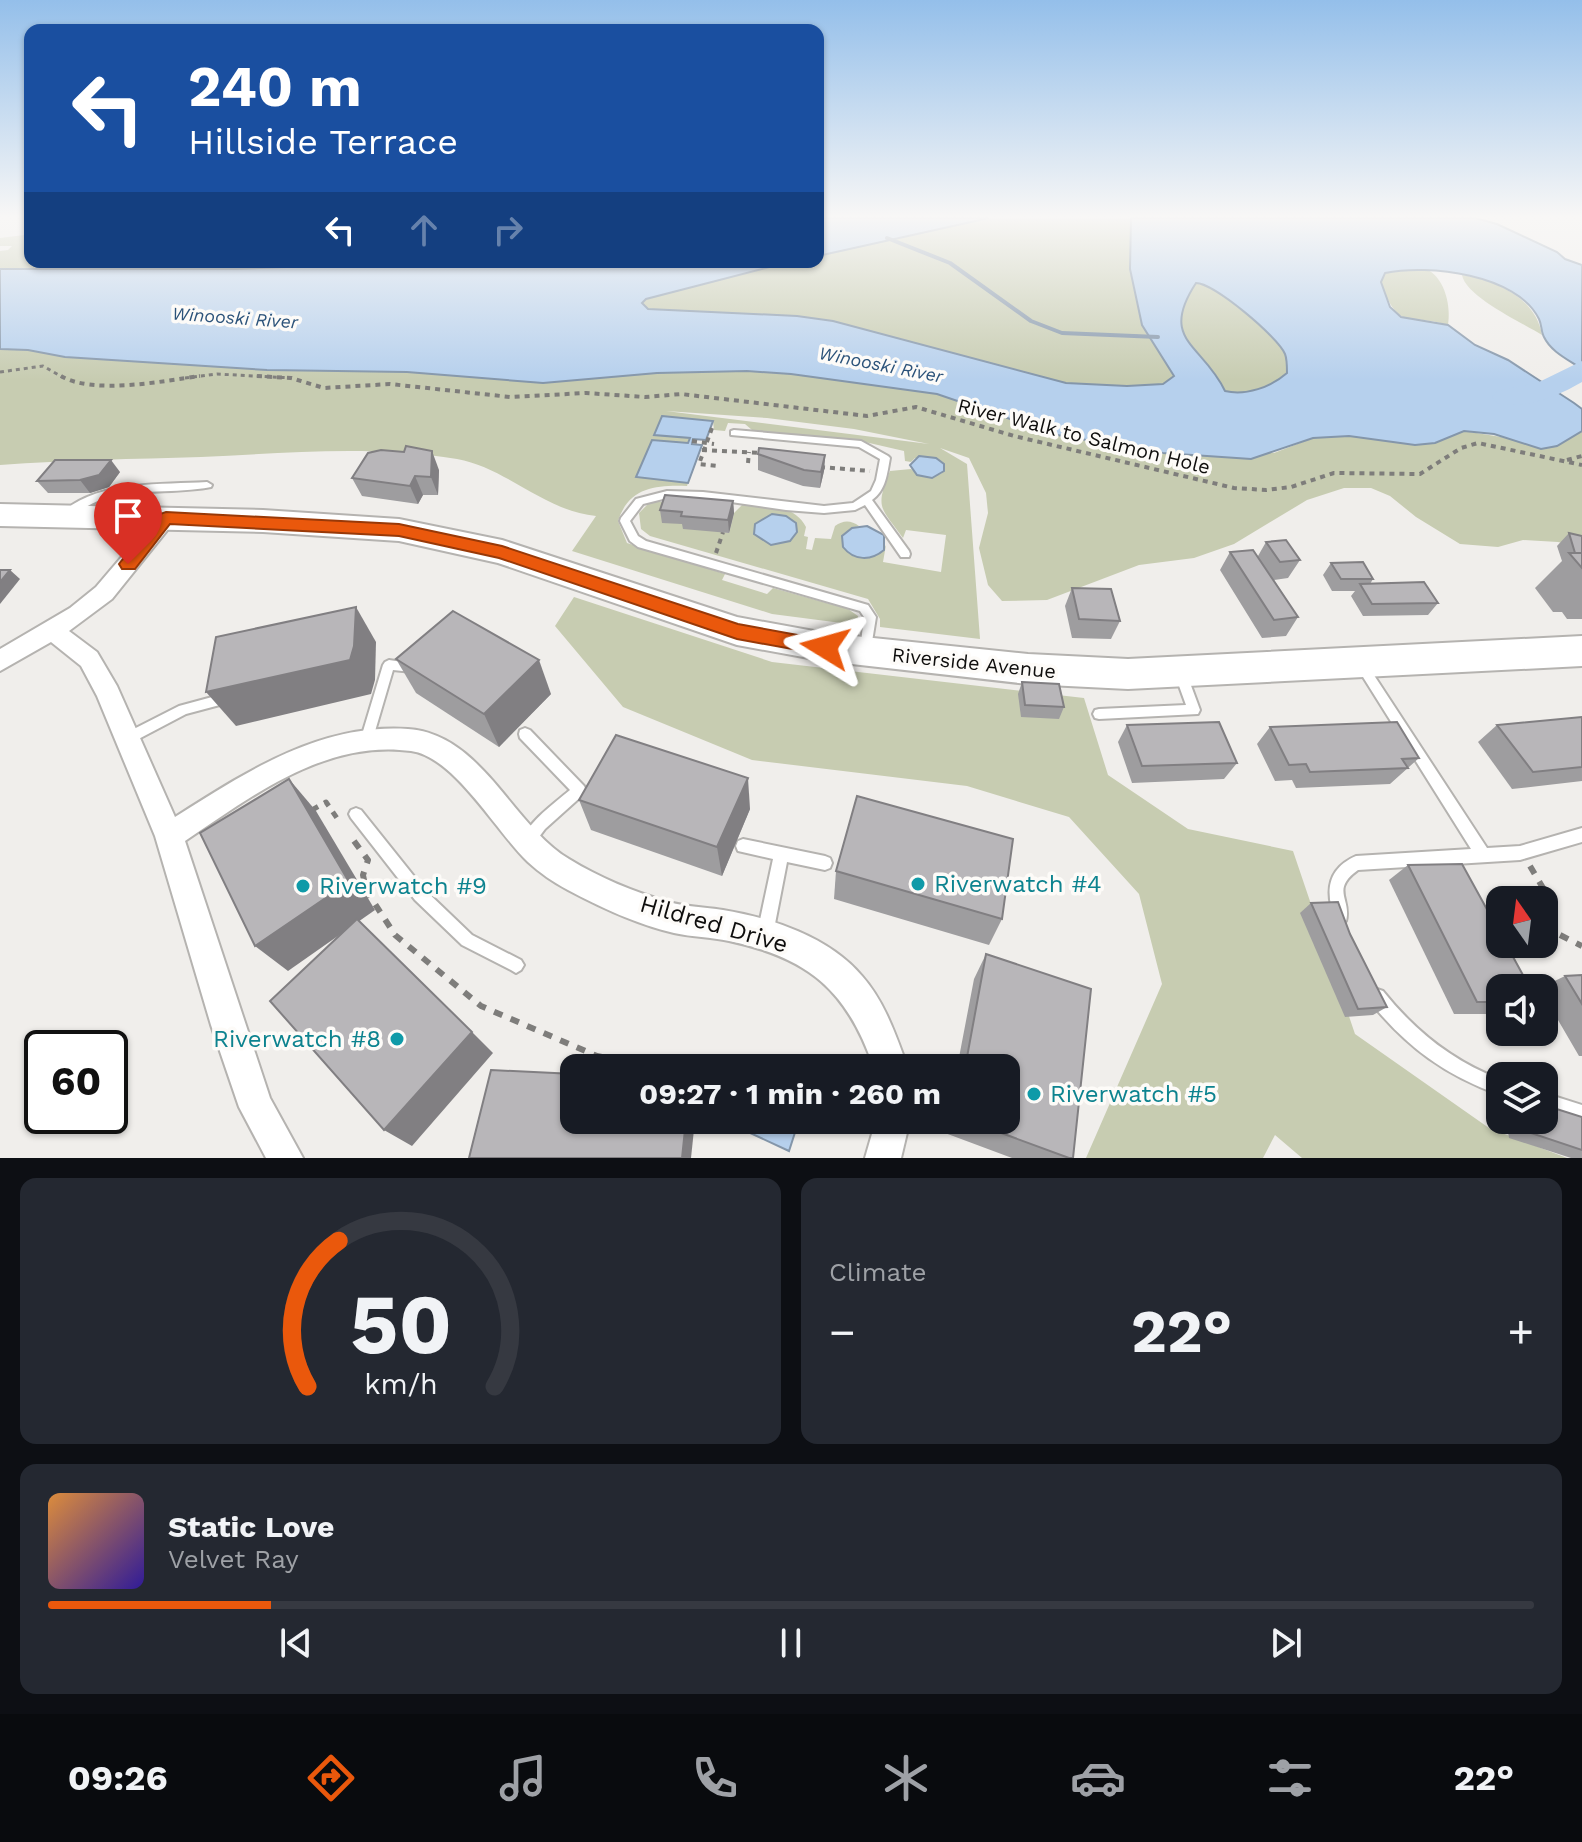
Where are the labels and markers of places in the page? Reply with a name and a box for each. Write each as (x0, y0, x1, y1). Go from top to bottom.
pin (94, 482, 162, 564)
place label: Riverwatch #4 (934, 870, 1102, 898)
place label: Riverwatch #9 (319, 872, 487, 900)
marker: Riverwatch #4 (909, 875, 927, 893)
marker: Riverwatch #9 (294, 877, 312, 895)
place label: Riverwatch #8 (213, 1025, 381, 1053)
marker: Riverwatch #8 (388, 1030, 406, 1048)
place label: Riverwatch #5 (1050, 1080, 1217, 1108)
marker: Riverwatch #5 (1025, 1085, 1043, 1103)

